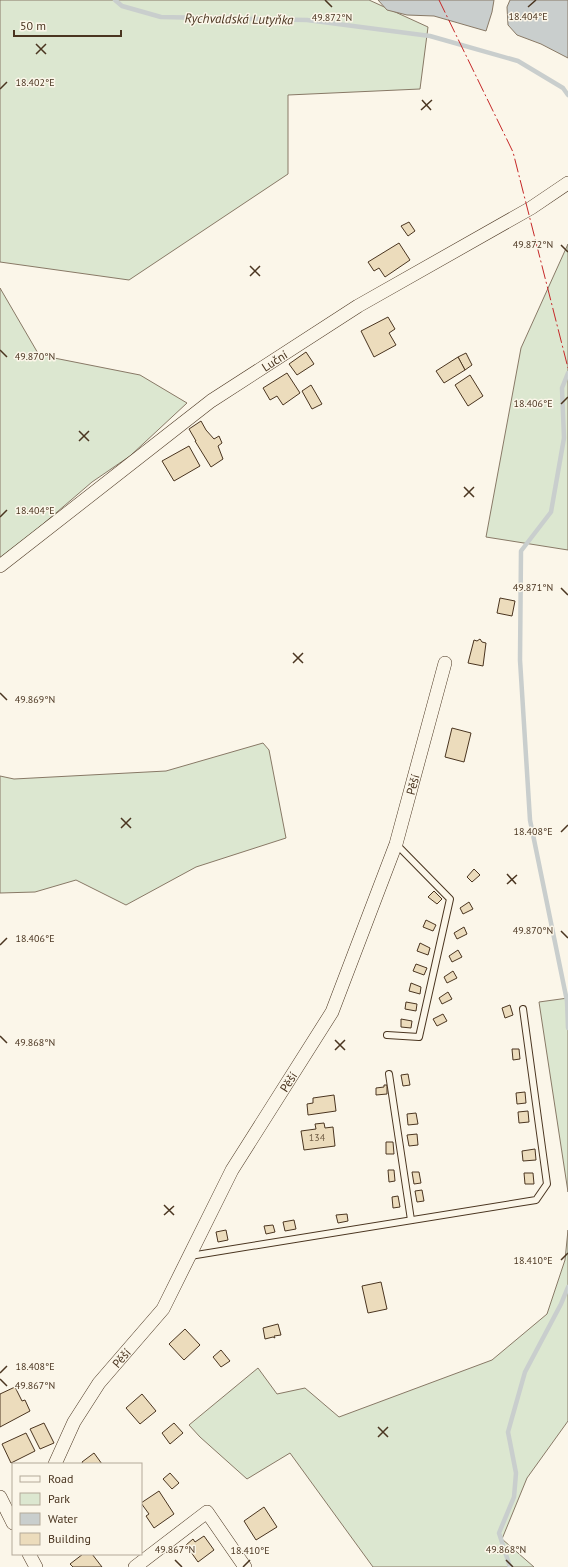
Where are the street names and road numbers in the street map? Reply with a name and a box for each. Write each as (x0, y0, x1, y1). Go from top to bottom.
street label: Luční (258, 346, 290, 374)
street label: Pěší (402, 772, 422, 796)
street label: Pěší (276, 1069, 300, 1094)
street label: Pěší (109, 1345, 133, 1370)

